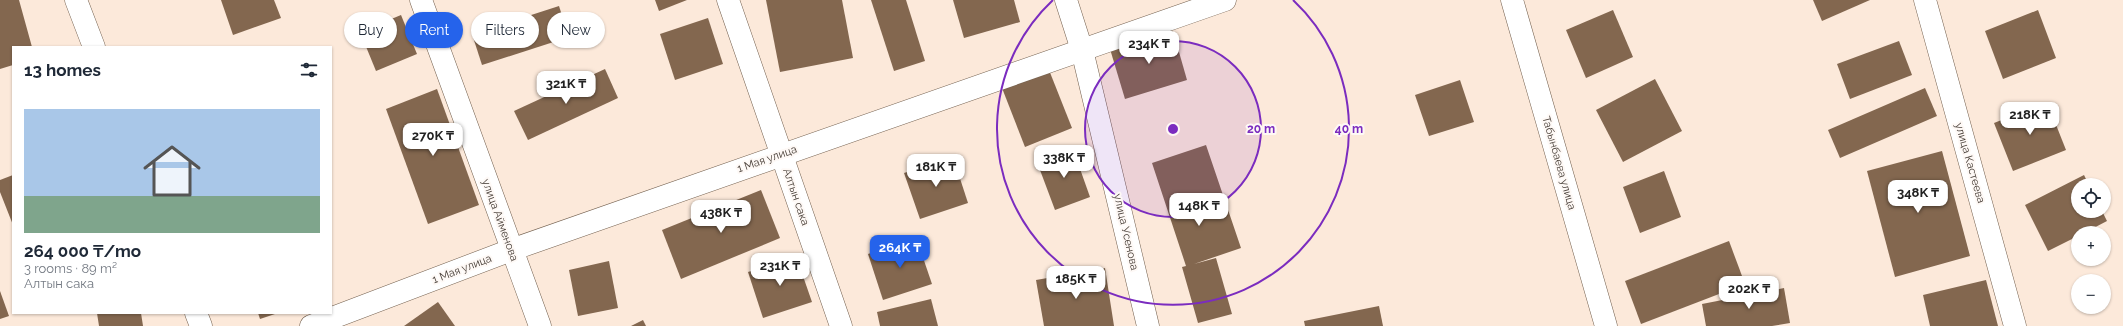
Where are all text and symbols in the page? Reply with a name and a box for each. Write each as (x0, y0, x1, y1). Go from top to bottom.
chip: Buy (344, 12, 397, 48)
chip: Rent (405, 12, 463, 48)
chip: Filters (471, 12, 539, 48)
chip: New (547, 12, 605, 48)
pin: 234K ₸ (1116, 31, 1182, 65)
text: 234K ₸ (1128, 36, 1170, 51)
icon: filters (298, 59, 320, 81)
text: 13 homes (24, 60, 101, 80)
pin: 321K ₸ (533, 71, 599, 105)
text: 321K ₸ (546, 76, 586, 91)
pin: 218K ₸ (1997, 102, 2063, 136)
text: 218K ₸ (2009, 107, 2051, 122)
street label: Табынбаева улица (1539, 115, 1579, 211)
street label: улица Кастеева (1952, 121, 1988, 205)
centre of rings (1166, 122, 1180, 136)
text: 20 m (1247, 122, 1275, 136)
text: 40 m (1335, 122, 1363, 136)
pin: 270K ₸ (400, 123, 466, 157)
text: 270K ₸ (412, 128, 454, 143)
icon: home (136, 135, 208, 207)
street label: 1 Мая улица (735, 143, 799, 175)
pin: 338K ₸ (1031, 145, 1097, 179)
text: 338K ₸ (1043, 150, 1085, 165)
pin: 181K ₸ (903, 154, 969, 188)
text: 181K ₸ (916, 159, 956, 174)
street label: Алтын сака (780, 167, 812, 227)
street label: улица Айменова (479, 177, 521, 263)
map controls (2071, 178, 2111, 314)
button: locate (2071, 178, 2111, 218)
pin: 348K ₸ (1885, 180, 1951, 214)
text: 348K ₸ (1897, 185, 1939, 200)
street label: улица Усенова (1111, 193, 1141, 271)
pin: 148K ₸ (1166, 193, 1232, 227)
text: 148K ₸ (1178, 198, 1220, 213)
pin: 438K ₸ (688, 200, 754, 234)
text: 438K ₸ (700, 205, 742, 220)
button: + (2071, 226, 2111, 266)
pin: 264K ₸ (867, 235, 933, 269)
text: 264K ₸ (879, 240, 921, 255)
text: 264 000 ₸/mo (24, 241, 141, 261)
street label: 1 Мая улица (431, 252, 493, 286)
pin: 231K ₸ (747, 253, 813, 287)
text: 231K ₸ (760, 258, 800, 273)
text: 3 rooms · 89 m² (24, 261, 117, 276)
pin: 185K ₸ (1043, 266, 1109, 300)
text: 185K ₸ (1055, 271, 1097, 286)
button: − (2071, 274, 2111, 314)
text: Алтын сака (24, 276, 94, 291)
pin: 202K ₸ (1716, 276, 1782, 310)
text: 202K ₸ (1728, 281, 1770, 296)

